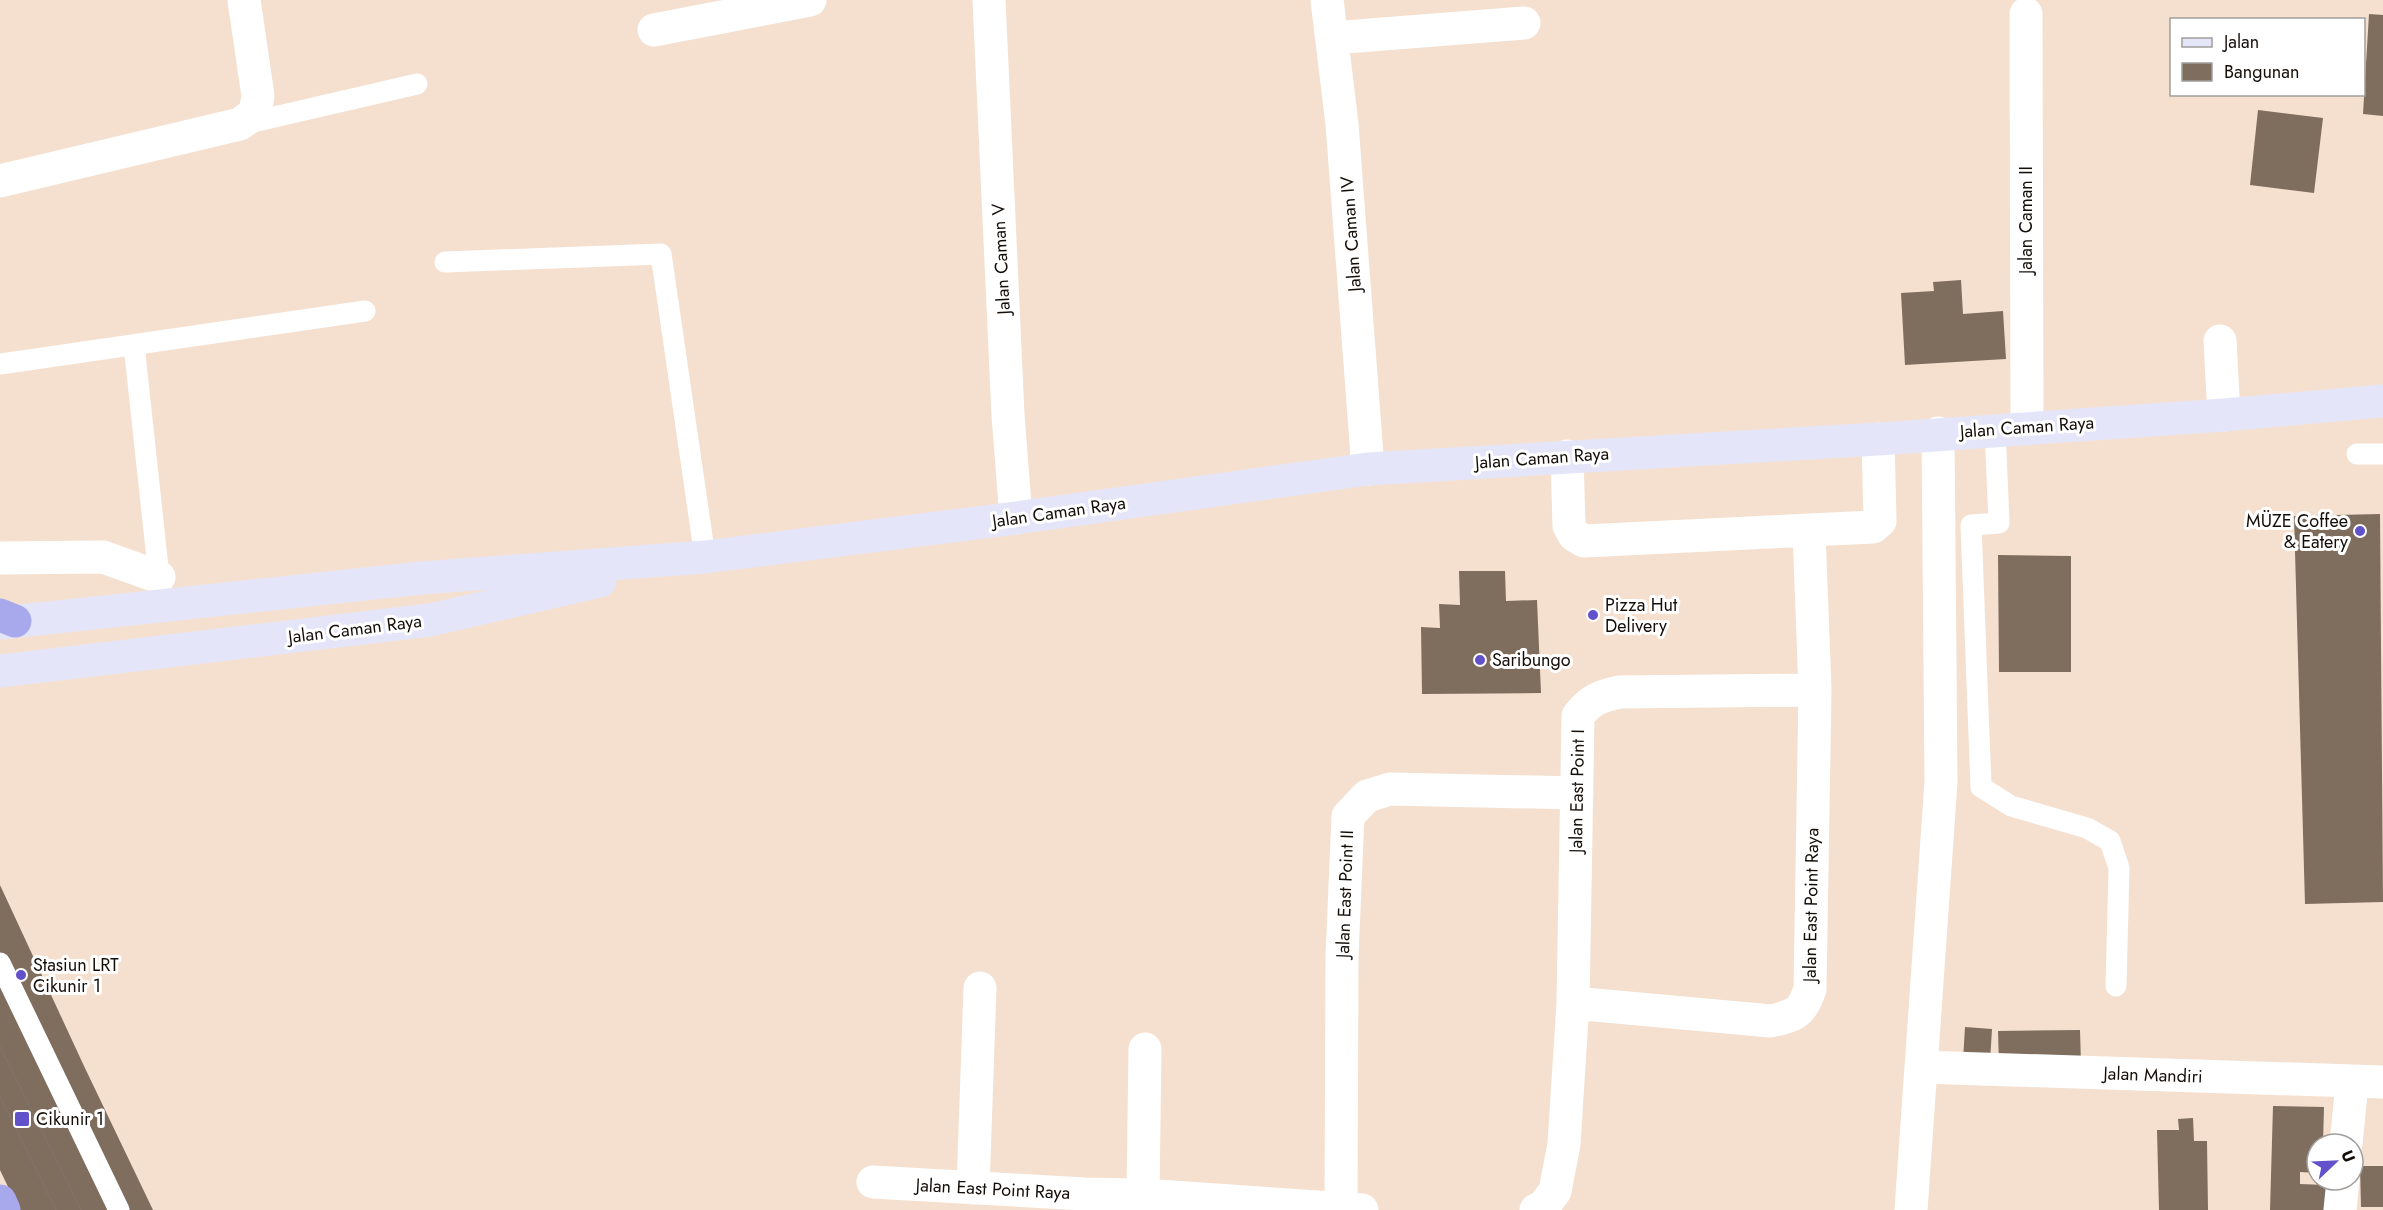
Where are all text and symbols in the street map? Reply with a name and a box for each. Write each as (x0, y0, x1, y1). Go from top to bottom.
legend (2170, 18, 2365, 96)
text: Jalan (2222, 29, 2259, 55)
text: Bangunan (2224, 59, 2299, 85)
street label: Jalan Caman II (2013, 166, 2039, 276)
street label: Jalan Caman IV (1334, 175, 1368, 294)
street label: Jalan Caman V (985, 203, 1017, 317)
street label: Jalan Caman Raya (1957, 409, 2095, 445)
street label: Jalan Caman Raya (1472, 440, 1610, 476)
street label: Jalan Caman Raya (989, 490, 1127, 535)
place label: MÜZE Coffee & Eatery (2246, 508, 2348, 555)
marker: MÜZE Coffee & Eatery (2353, 524, 2367, 538)
place label: Pizza Hut Delivery (1605, 592, 1678, 639)
street label: Jalan Caman Raya (285, 608, 423, 650)
marker: Pizza Hut Delivery (1586, 608, 1600, 622)
place label: Saribungo (1492, 647, 1571, 673)
marker: Saribungo (1473, 653, 1487, 667)
street label: Jalan East Point I (1563, 729, 1591, 855)
street label: Jalan East Point Raya (1797, 828, 1825, 984)
street label: Jalan East Point II (1330, 830, 1360, 960)
place label: Stasiun LRT Cikunir 1 (33, 952, 119, 999)
marker: Stasiun LRT Cikunir 1 (14, 968, 28, 982)
street label: Jalan Mandiri (2101, 1060, 2203, 1090)
place label: Cikunir 1 (36, 1106, 104, 1132)
marker: Cikunir 1 (13, 1110, 31, 1128)
north arrow (2305, 1132, 2365, 1192)
text: U (2336, 1147, 2361, 1166)
street label: Jalan East Point Raya (913, 1172, 1071, 1206)

